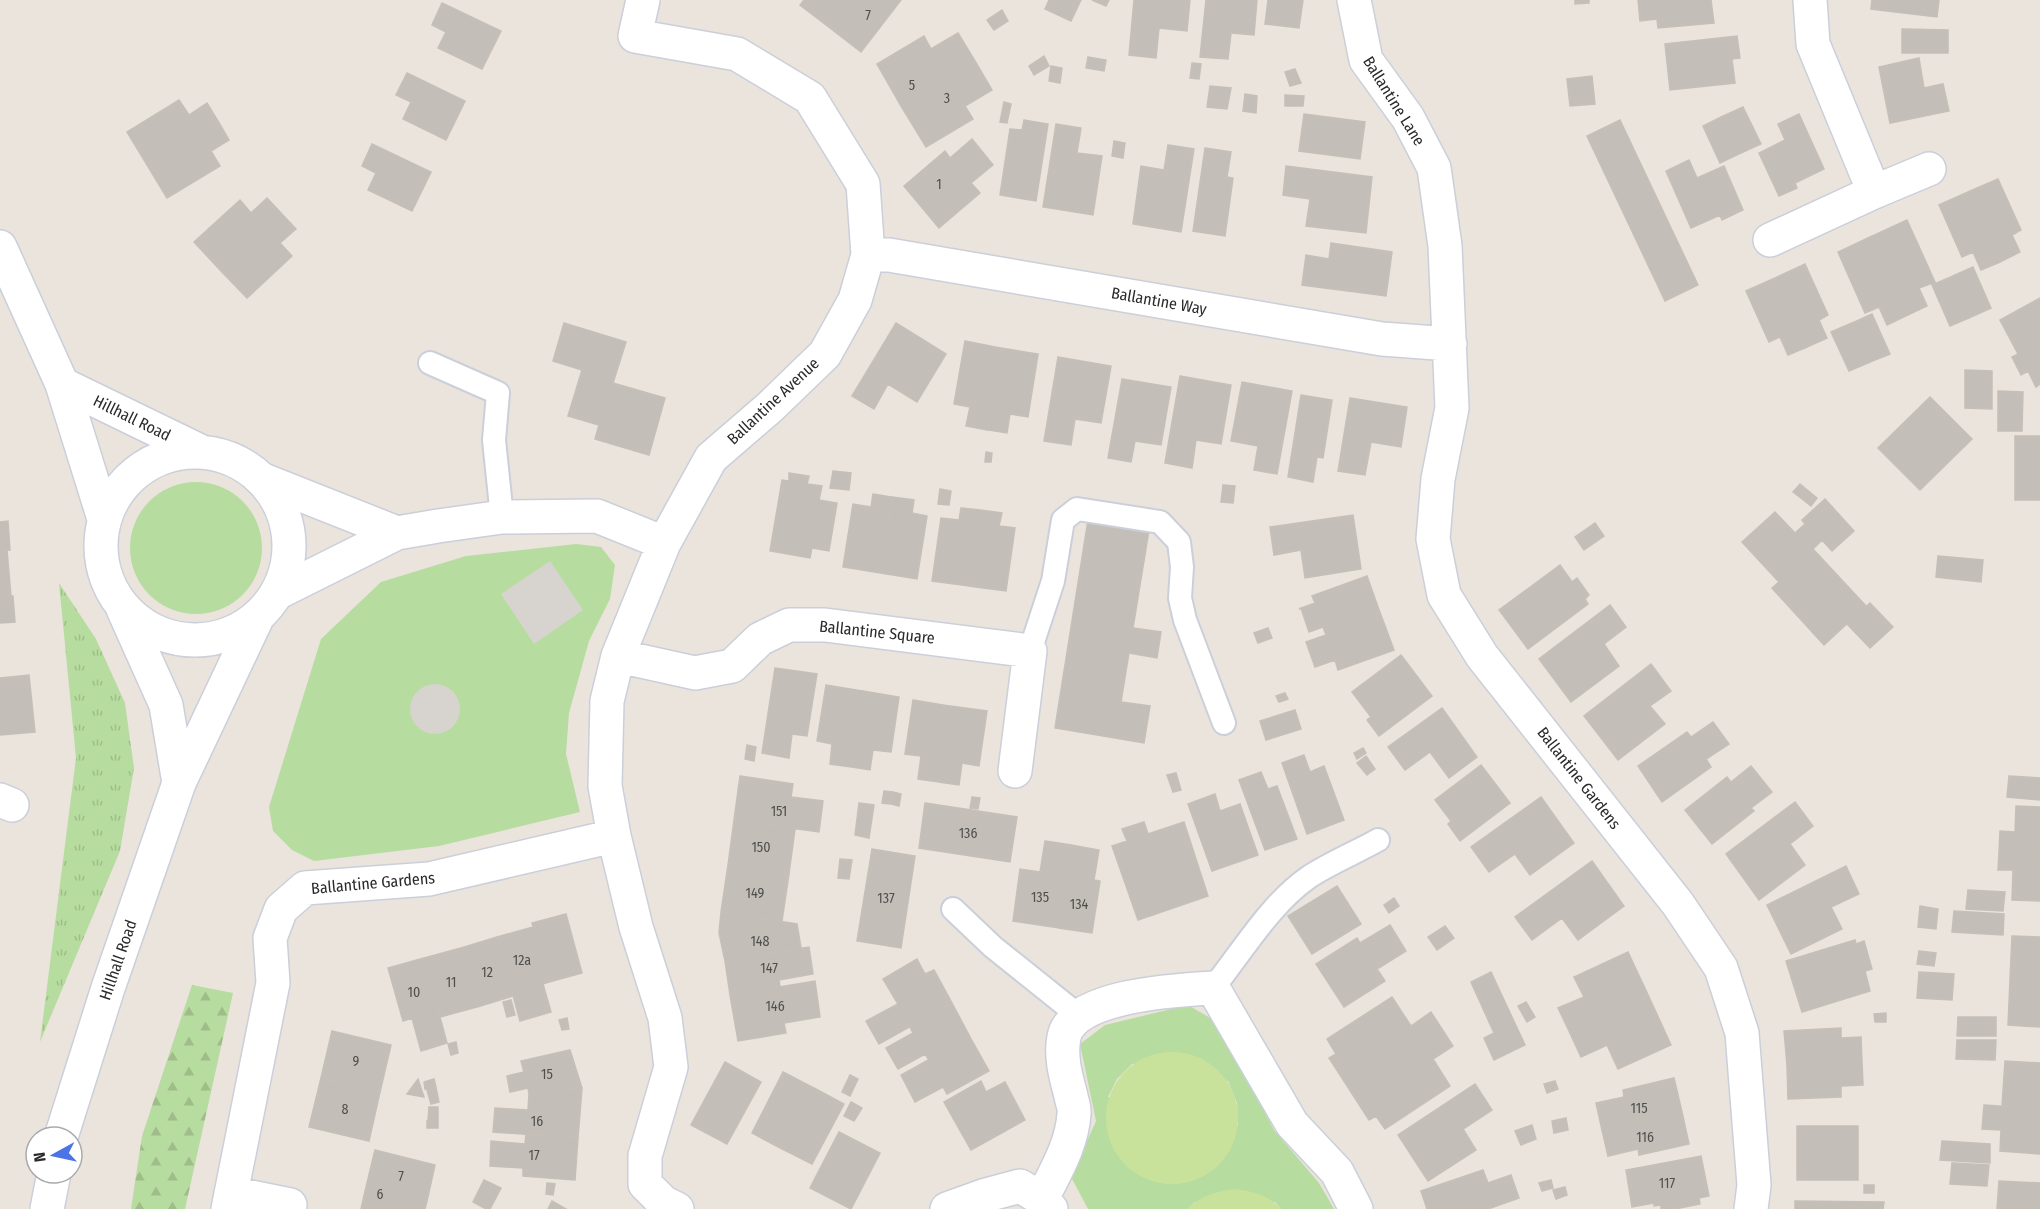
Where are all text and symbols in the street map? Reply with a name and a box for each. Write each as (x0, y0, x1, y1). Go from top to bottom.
house number: 7 (865, 7, 871, 24)
street label: Ballantine Lane (1359, 53, 1429, 149)
house number: 5 (909, 77, 915, 94)
house number: 3 (944, 90, 950, 107)
house number: 1 (936, 176, 942, 193)
street label: Ballantine Way (1110, 283, 1209, 319)
street label: Ballantine Avenue (723, 354, 823, 448)
street label: Hillhall Road (90, 391, 174, 445)
street label: Ballantine Square (818, 616, 936, 648)
street label: Ballantine Gardens (1533, 723, 1625, 833)
house number: 151 (771, 803, 787, 820)
house number: 136 (959, 825, 977, 842)
house number: 150 (751, 839, 771, 856)
street label: Ballantine Gardens (310, 868, 436, 898)
house number: 149 (746, 885, 765, 902)
house number: 135 (1031, 889, 1049, 906)
house number: 137 (877, 890, 895, 907)
house number: 134 (1070, 896, 1088, 913)
street label: Hillhall Road (95, 917, 141, 1003)
house number: 148 (750, 933, 770, 950)
house number: 12a (513, 952, 531, 969)
house number: 147 (760, 960, 778, 977)
house number: 12 (481, 964, 493, 981)
house number: 11 (446, 974, 456, 991)
house number: 10 (408, 984, 420, 1001)
house number: 146 (765, 998, 785, 1015)
house number: 9 (353, 1053, 360, 1070)
house number: 15 (541, 1066, 553, 1083)
house number: 115 (1630, 1100, 1648, 1117)
house number: 8 (342, 1101, 349, 1118)
house number: 16 (531, 1113, 543, 1130)
north arrow (24, 1125, 84, 1185)
house number: 116 (1636, 1129, 1654, 1146)
house number: 17 (528, 1147, 540, 1164)
text: N (30, 1151, 50, 1163)
house number: 7 (398, 1168, 404, 1185)
house number: 117 (1659, 1175, 1676, 1192)
house number: 6 (377, 1186, 384, 1203)

